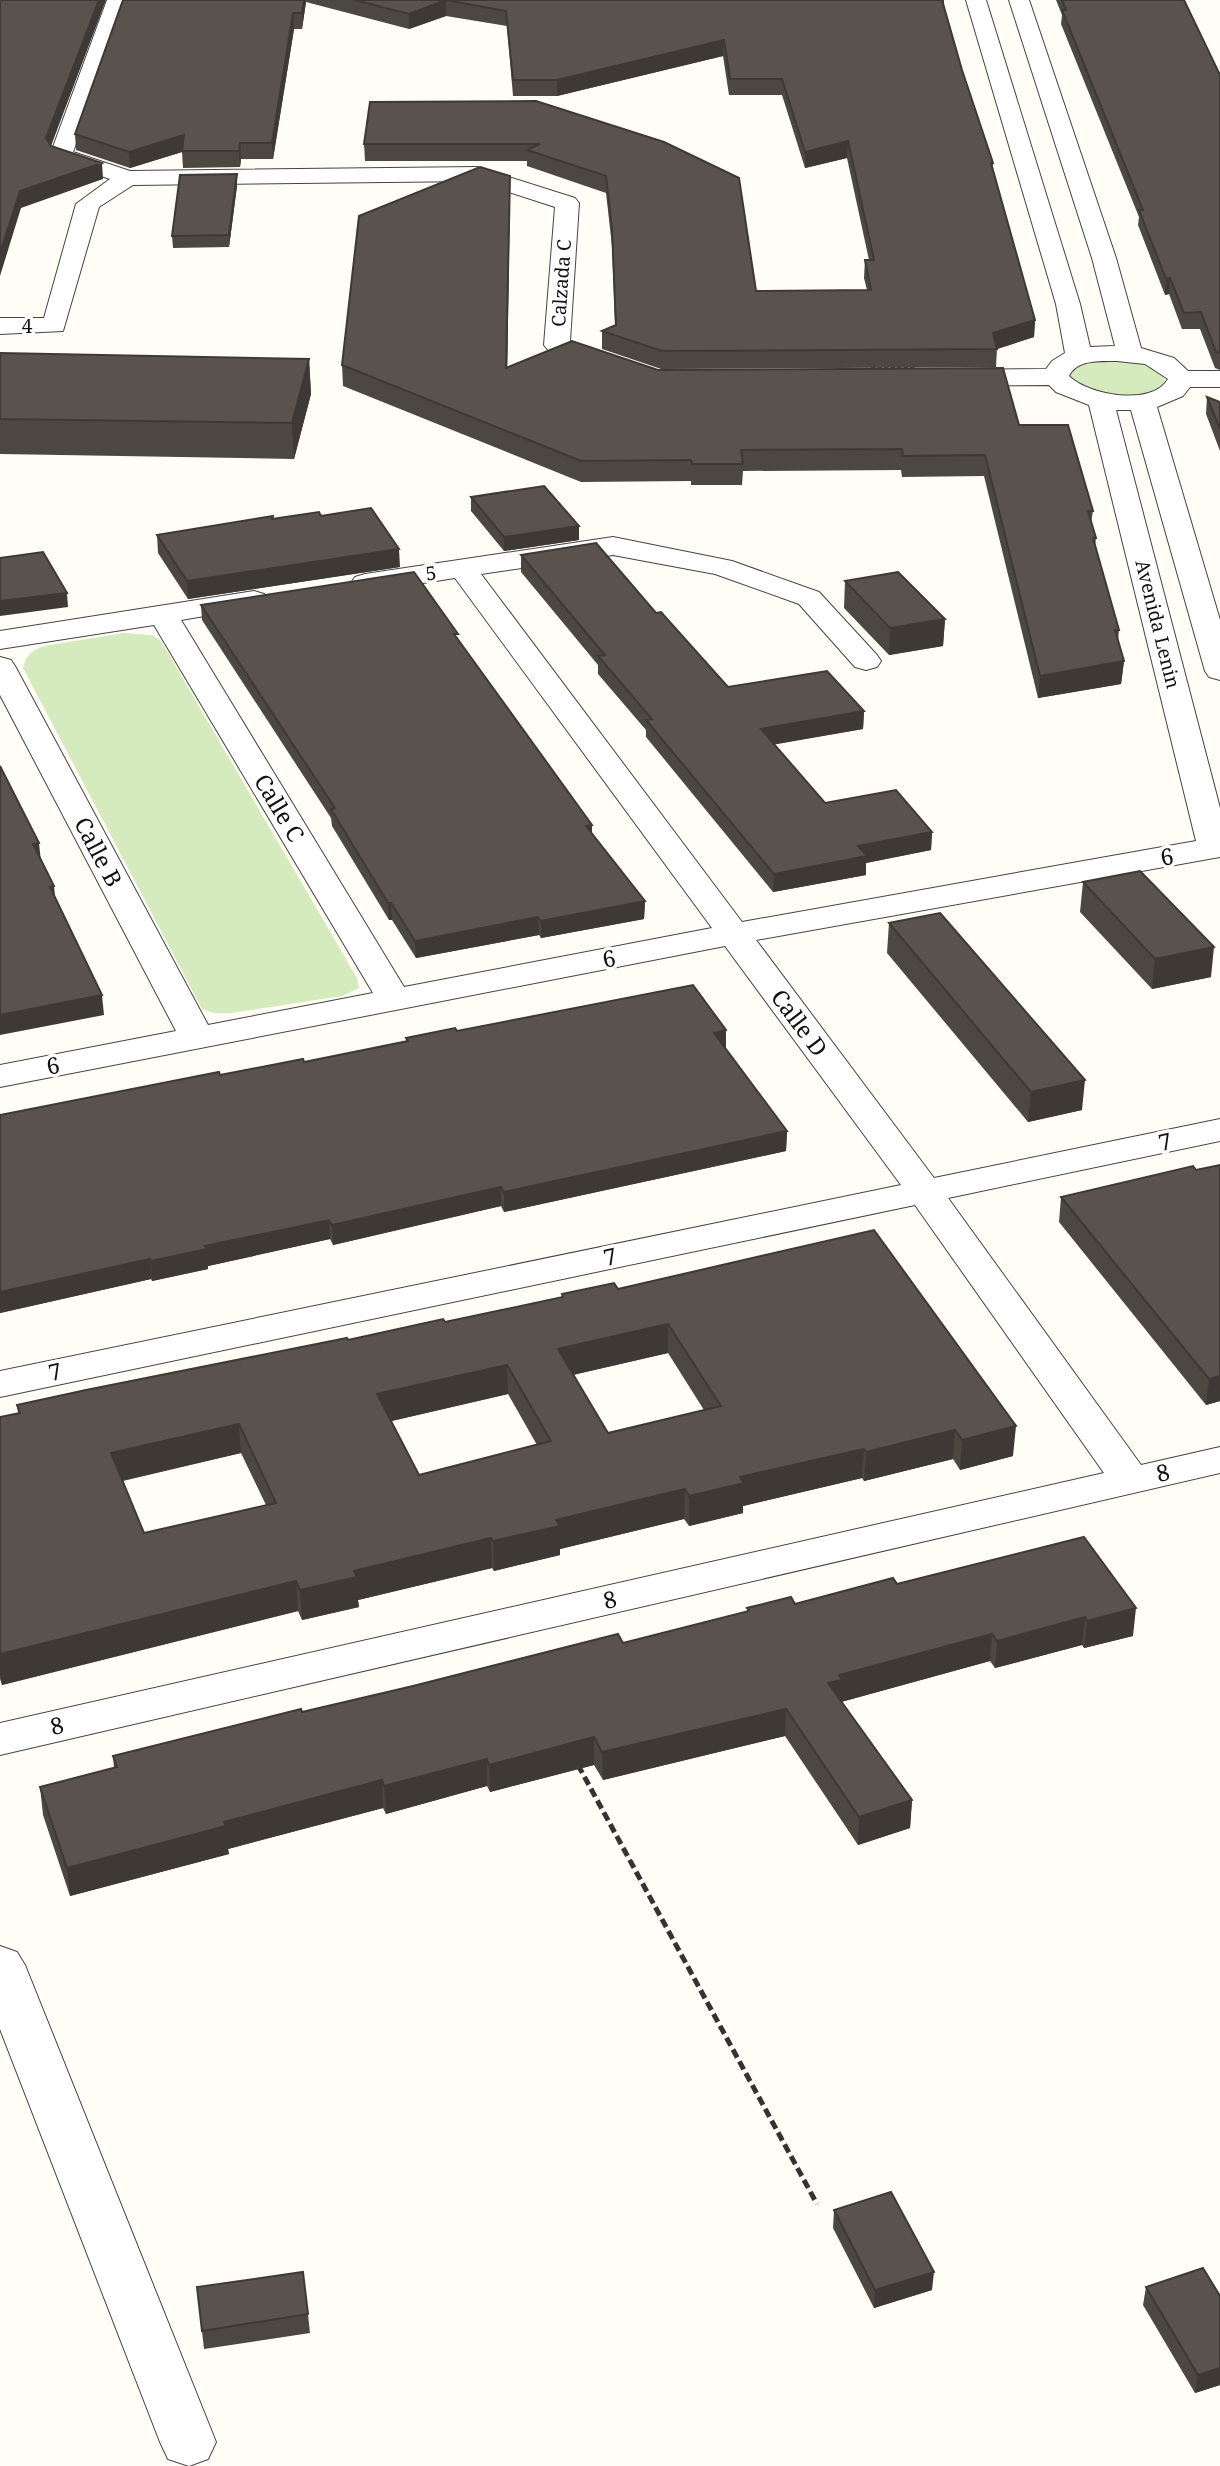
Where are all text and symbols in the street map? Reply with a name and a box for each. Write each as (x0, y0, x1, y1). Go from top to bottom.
street label: Calzada C (545, 238, 577, 328)
street label: 4 (22, 313, 33, 339)
street label: Avenida Lenin (1129, 557, 1187, 691)
street label: 5 (424, 559, 438, 587)
street label: Calle C (247, 768, 313, 847)
street label: Calle B (67, 811, 131, 892)
street label: 6 (1158, 839, 1176, 873)
street label: 6 (599, 941, 618, 975)
street label: Calle D (764, 982, 836, 1063)
street label: 6 (43, 1048, 62, 1082)
street label: 7 (1155, 1124, 1174, 1158)
street label: 7 (600, 1239, 619, 1273)
street label: 7 (45, 1354, 64, 1388)
street label: 8 (1153, 1455, 1173, 1489)
street label: 8 (600, 1582, 620, 1616)
street label: 8 (47, 1708, 67, 1742)

